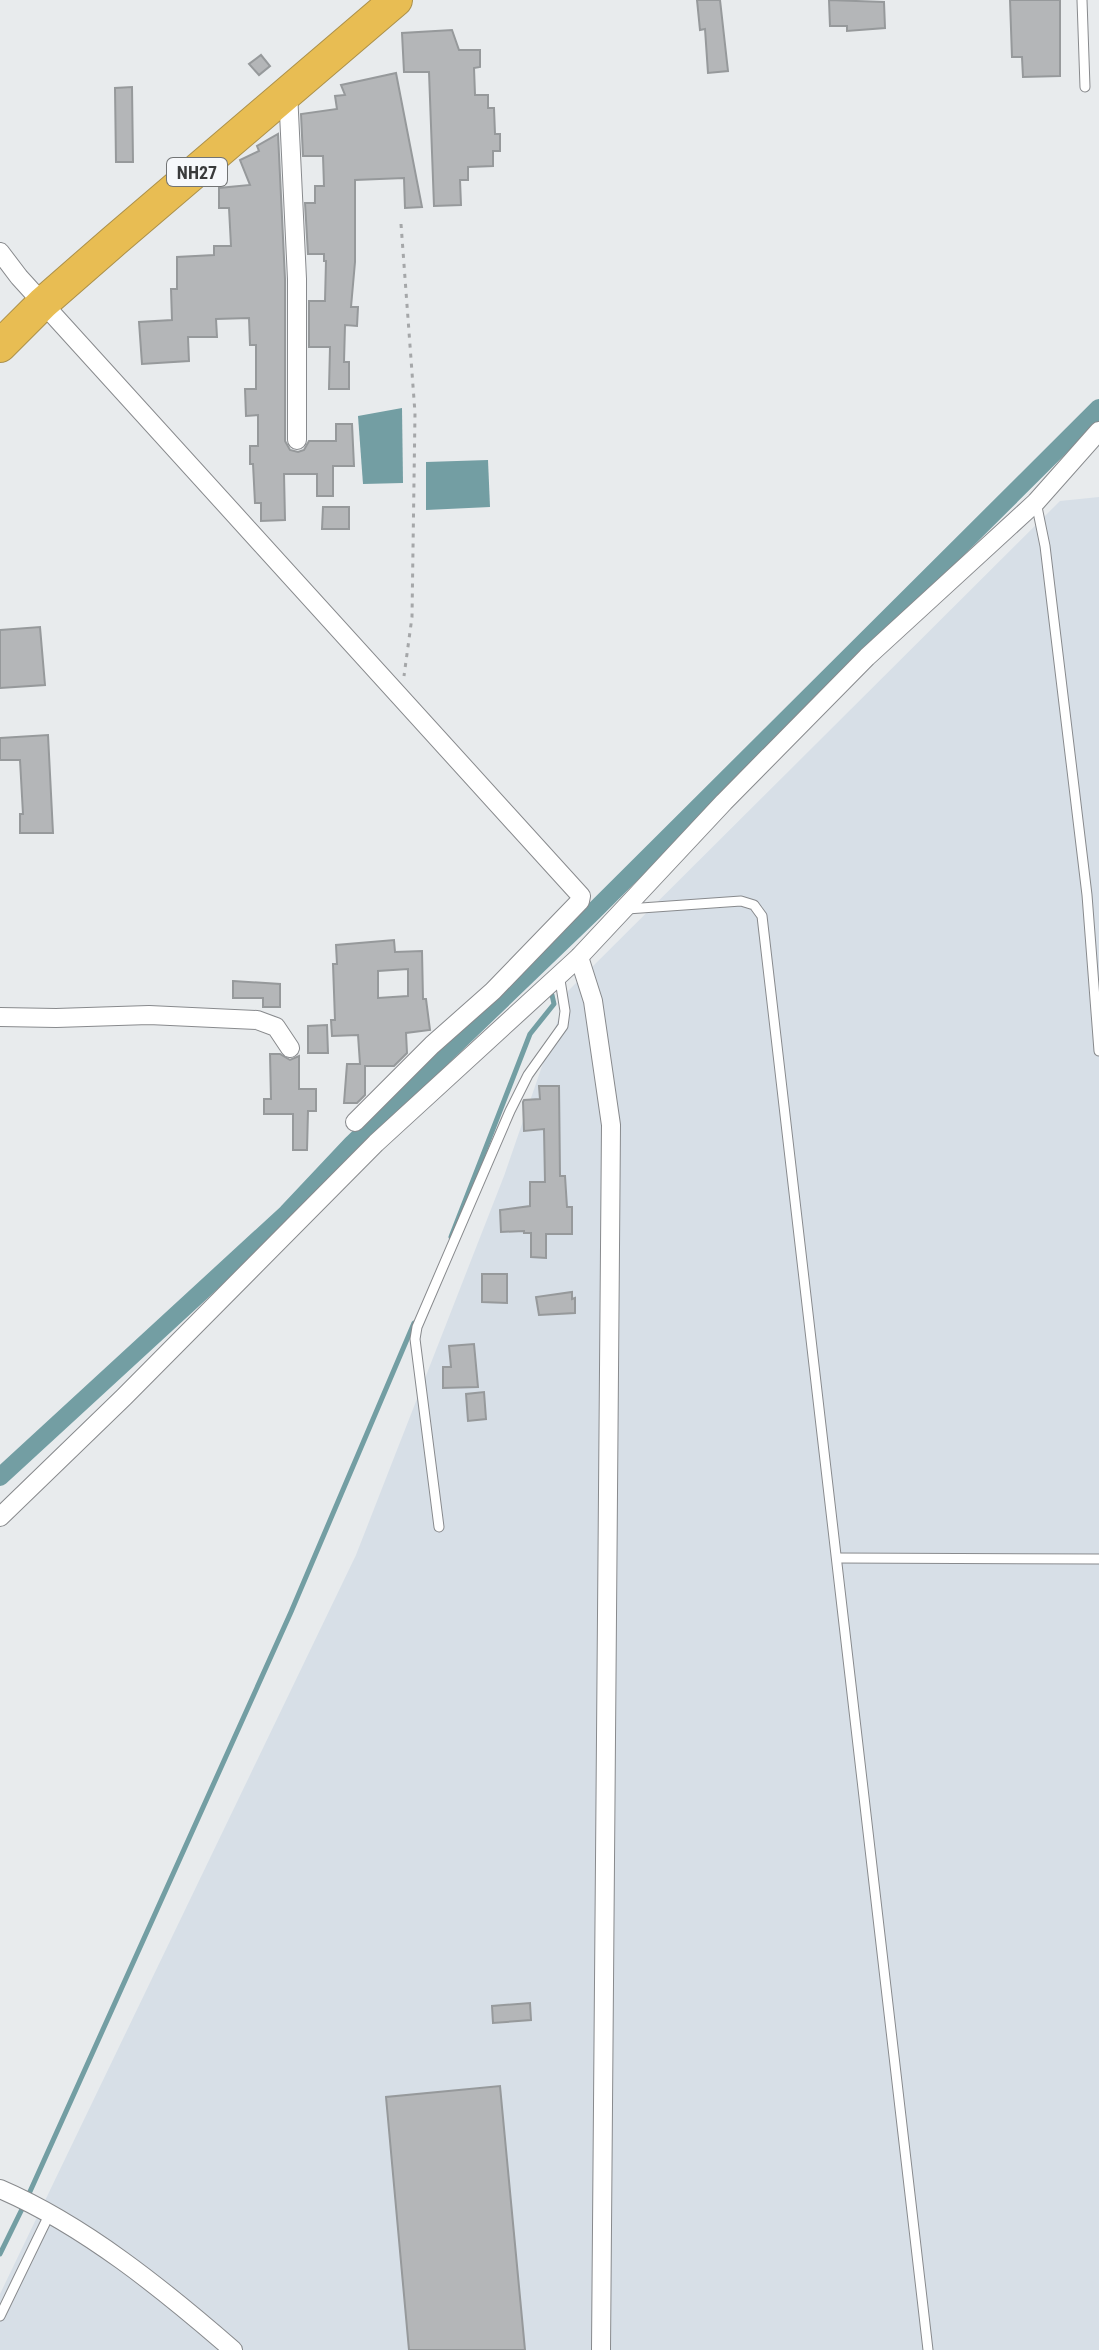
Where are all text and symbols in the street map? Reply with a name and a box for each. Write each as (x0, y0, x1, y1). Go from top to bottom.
road number: NH27 (167, 158, 227, 186)

